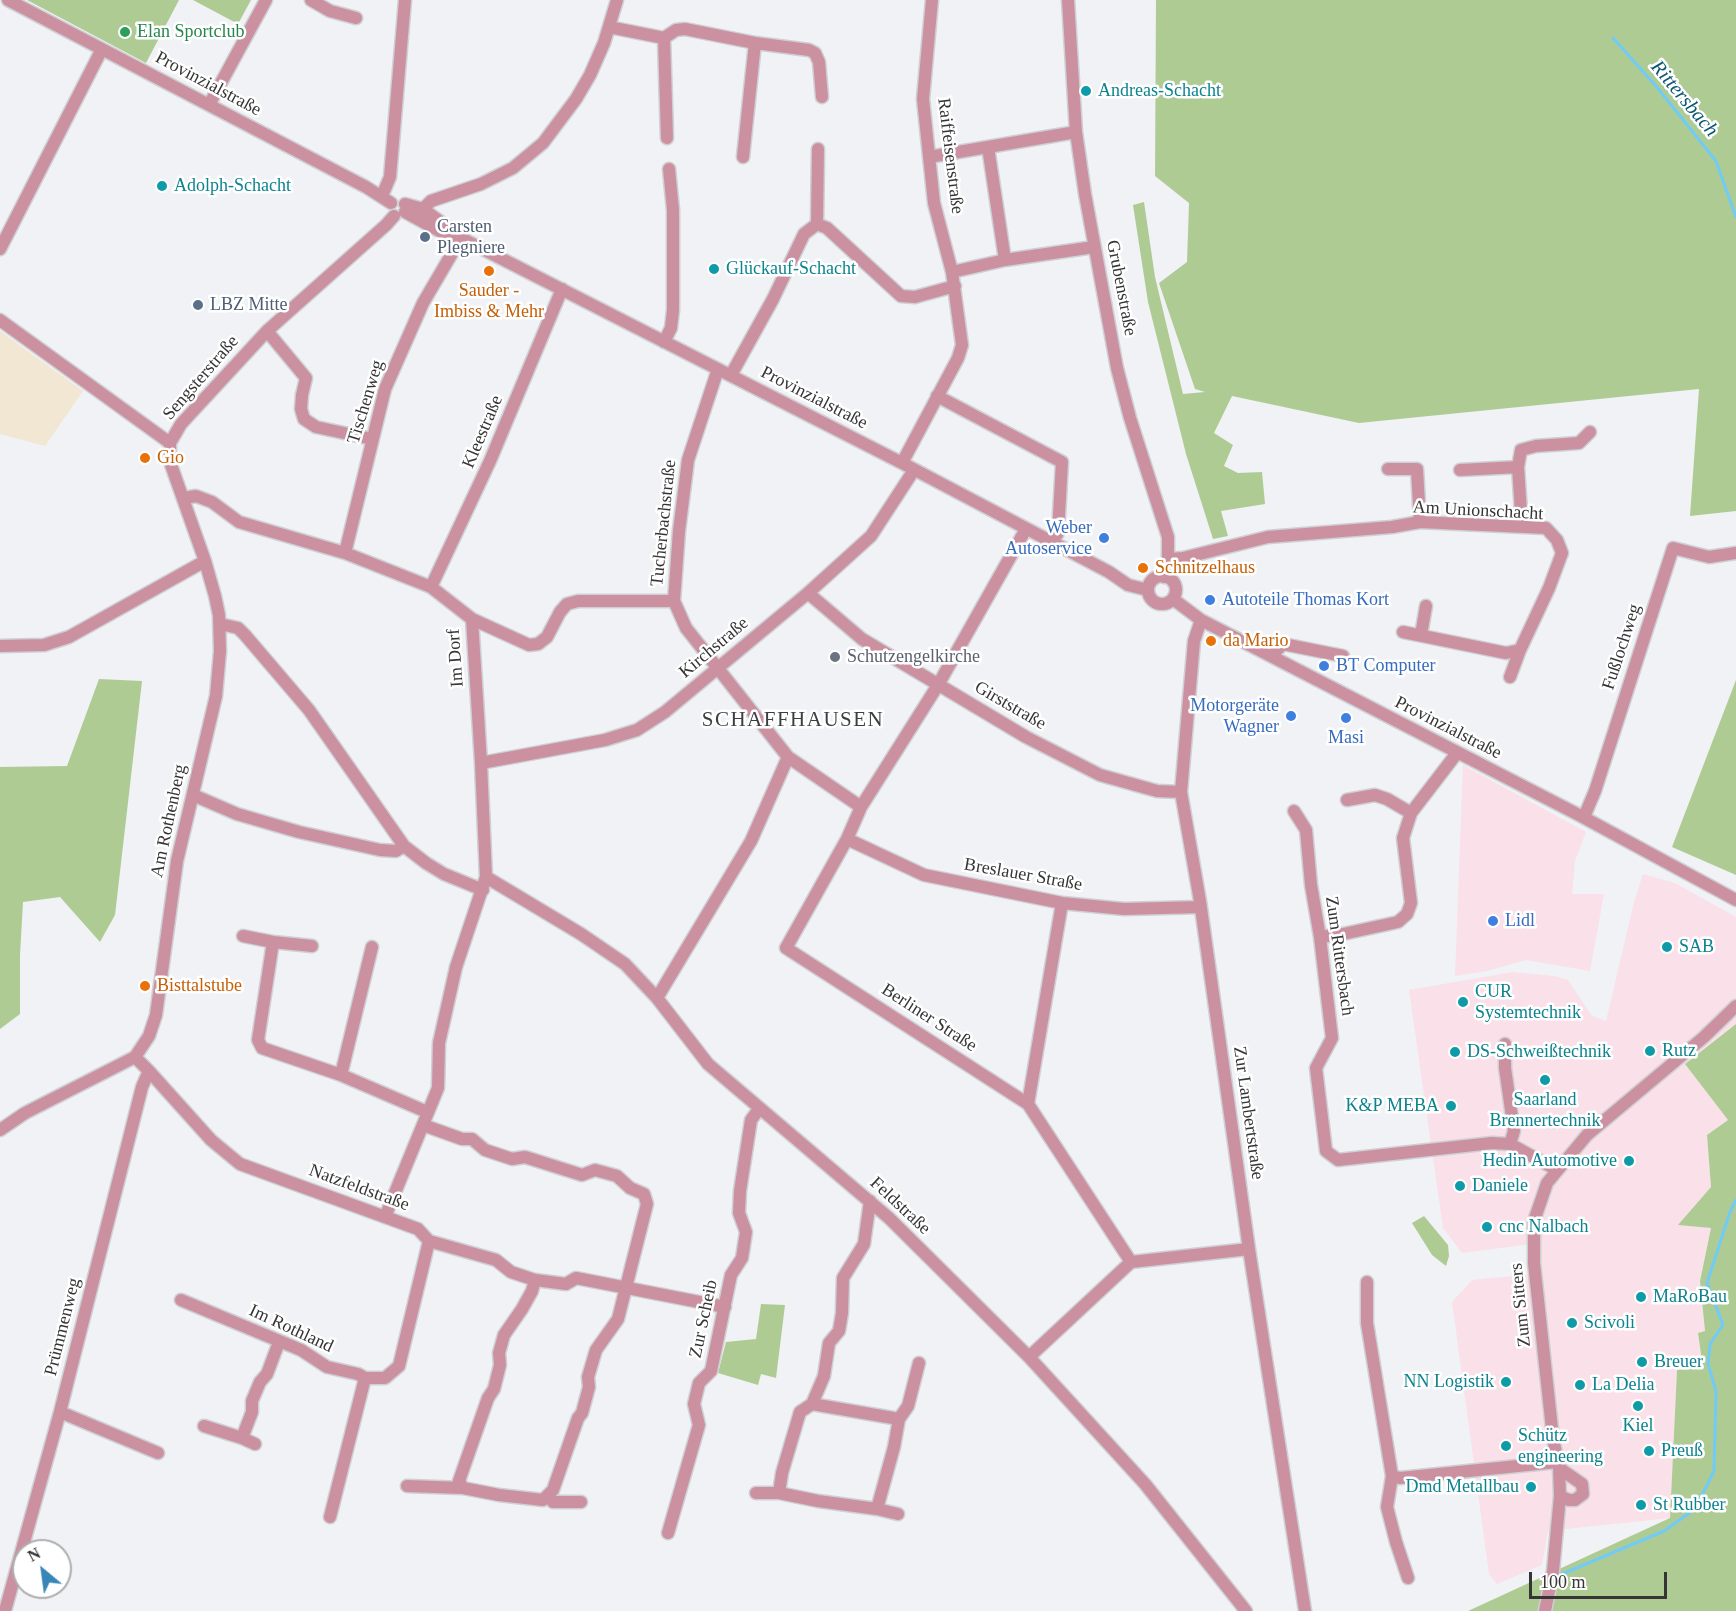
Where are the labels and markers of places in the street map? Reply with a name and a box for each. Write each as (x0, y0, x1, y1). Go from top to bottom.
place label: Elan Sportclub (137, 21, 244, 43)
marker: Elan Sportclub (118, 25, 132, 39)
place label: Andreas-Schacht (1098, 80, 1221, 102)
marker: Andreas-Schacht (1079, 84, 1093, 98)
place label: Adolph-Schacht (174, 175, 291, 197)
marker: Adolph-Schacht (155, 179, 169, 193)
place label: Carsten Plegniere (437, 216, 505, 258)
marker: Carsten Plegniere (418, 230, 432, 244)
place label: Glückauf-Schacht (726, 258, 856, 280)
marker: Glückauf-Schacht (707, 262, 721, 276)
marker: Sauder - Imbiss & Mehr (482, 264, 496, 278)
place label: Sauder - Imbiss & Mehr (434, 280, 544, 322)
place label: LBZ Mitte (210, 294, 287, 316)
marker: LBZ Mitte (191, 298, 205, 312)
place label: Gio (157, 447, 184, 469)
marker: Gio (138, 451, 152, 465)
place label: Weber Autoservice (1005, 517, 1092, 560)
marker: Weber Autoservice (1097, 531, 1111, 545)
place label: Schnitzelhaus (1155, 557, 1255, 579)
marker: Schnitzelhaus (1136, 561, 1150, 575)
place label: Autoteile Thomas Kort (1222, 589, 1389, 611)
marker: Autoteile Thomas Kort (1203, 593, 1217, 607)
place label: da Mario (1223, 630, 1288, 652)
marker: da Mario (1204, 634, 1218, 648)
place label: Schutzengelkirche (847, 646, 980, 668)
marker: Schutzengelkirche (828, 650, 842, 664)
place label: BT Computer (1336, 655, 1435, 677)
marker: BT Computer (1317, 659, 1331, 673)
place label: Motorgeräte Wagner (1190, 695, 1279, 738)
marker: Motorgeräte Wagner (1284, 709, 1298, 723)
marker: Masi (1339, 711, 1353, 725)
place label: Masi (1328, 727, 1364, 749)
place label: Lidl (1505, 910, 1535, 932)
marker: Lidl (1486, 914, 1500, 928)
place label: SAB (1679, 936, 1714, 958)
marker: SAB (1660, 940, 1674, 954)
place label: Bisttalstube (157, 975, 242, 997)
marker: Bisttalstube (138, 979, 152, 993)
place label: CUR Systemtechnik (1475, 981, 1581, 1024)
marker: CUR Systemtechnik (1456, 995, 1470, 1009)
place label: Rutz (1662, 1040, 1696, 1062)
place label: DS-Schweißtechnik (1467, 1041, 1611, 1063)
marker: Rutz (1643, 1044, 1657, 1058)
marker: DS-Schweißtechnik (1448, 1045, 1462, 1059)
marker: Saarland Brennertechnik (1538, 1073, 1552, 1087)
place label: Saarland Brennertechnik (1490, 1089, 1600, 1132)
place label: K&P MEBA (1345, 1095, 1439, 1117)
marker: K&P MEBA (1444, 1099, 1458, 1113)
place label: Hedin Automotive (1483, 1150, 1617, 1172)
marker: Hedin Automotive (1622, 1154, 1636, 1168)
place label: Daniele (1472, 1175, 1528, 1197)
marker: Daniele (1453, 1179, 1467, 1193)
place label: cnc Nalbach (1499, 1216, 1588, 1238)
marker: cnc Nalbach (1480, 1220, 1494, 1234)
place label: MaRoBau (1653, 1286, 1727, 1308)
marker: MaRoBau (1634, 1290, 1648, 1304)
place label: Scivoli (1584, 1312, 1635, 1334)
marker: Scivoli (1565, 1316, 1579, 1330)
place label: Breuer (1654, 1351, 1703, 1373)
marker: Breuer (1635, 1355, 1649, 1369)
place label: NN Logistik (1403, 1371, 1494, 1393)
place label: La Delia (1592, 1374, 1654, 1396)
marker: NN Logistik (1499, 1375, 1513, 1389)
marker: La Delia (1573, 1378, 1587, 1392)
marker: Kiel (1631, 1399, 1645, 1413)
place label: Kiel (1623, 1415, 1653, 1437)
place label: Schütz engineering (1518, 1425, 1603, 1468)
marker: Schütz engineering (1499, 1439, 1513, 1453)
place label: Preuß (1661, 1440, 1703, 1462)
marker: Preuß (1642, 1444, 1656, 1458)
place label: Dmd Metallbau (1406, 1476, 1519, 1498)
marker: Dmd Metallbau (1524, 1480, 1538, 1494)
place label: St Rubber (1653, 1494, 1726, 1516)
marker: St Rubber (1634, 1498, 1648, 1512)

